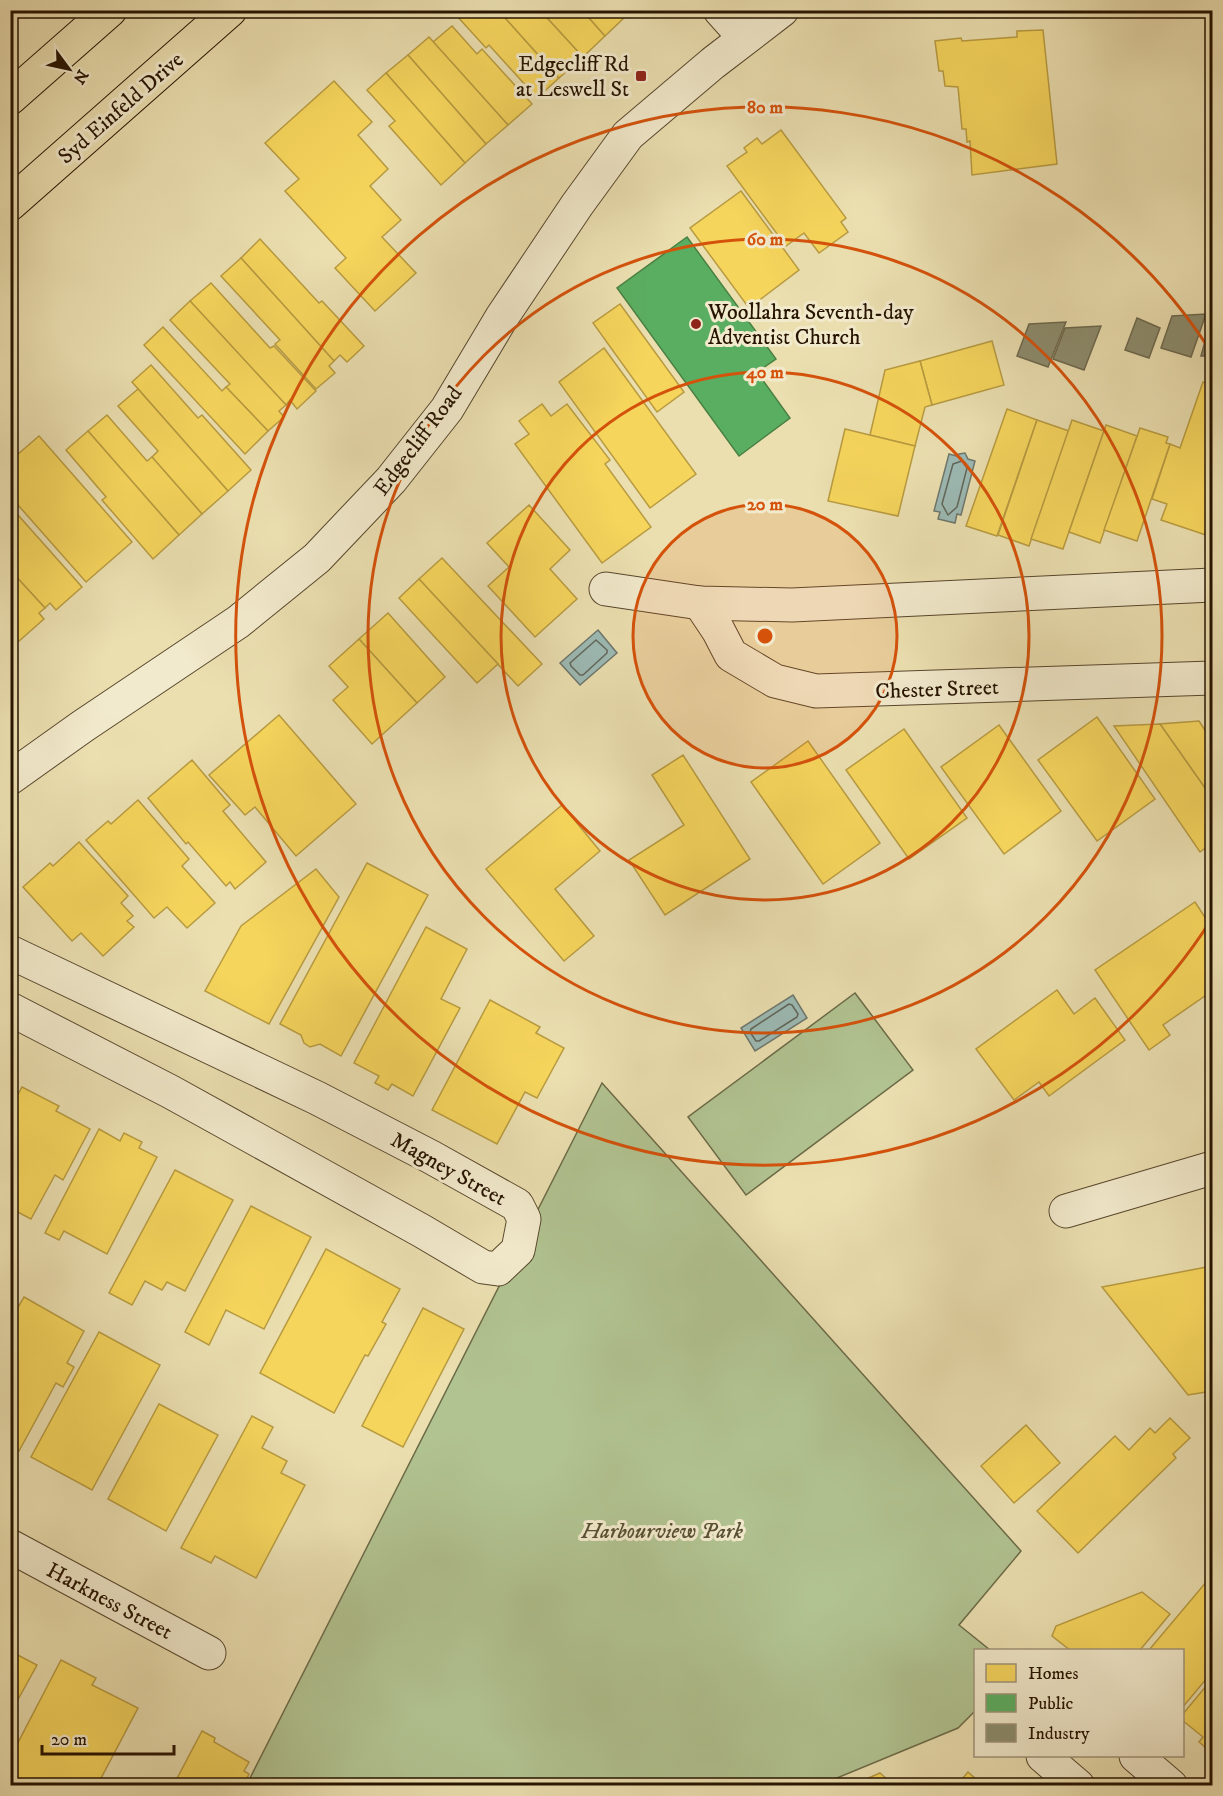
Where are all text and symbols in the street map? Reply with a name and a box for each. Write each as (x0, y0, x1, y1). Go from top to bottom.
north arrow (39, 39, 99, 99)
street label: Syd Einfeld Drive (53, 46, 189, 170)
place label: Edgecliff Rd at Leswell St (516, 51, 629, 103)
text: N (69, 66, 93, 88)
marker: Edgecliff Rd at Leswell St (634, 69, 648, 83)
text: 80 m (747, 97, 784, 119)
text: 60 m (747, 229, 784, 251)
place label: Woollahra Seventh-day Adventist Church (707, 299, 914, 351)
marker: Woollahra Seventh-day Adventist Church (689, 317, 703, 331)
text: 40 m (745, 362, 784, 384)
street label: Edgecliff Road (368, 381, 468, 501)
text: 20 m (747, 494, 783, 516)
centre of rings (755, 626, 775, 646)
street label: Chester Street (875, 674, 999, 705)
street label: Magney Street (386, 1127, 511, 1212)
park label: Harbourview Park (580, 1518, 744, 1545)
street label: Harkness Street (42, 1557, 177, 1646)
legend (974, 1649, 1184, 1757)
text: Homes (1028, 1663, 1079, 1685)
text: Public (1028, 1693, 1074, 1715)
scale bar (42, 1718, 174, 1756)
text: Industry (1028, 1723, 1090, 1745)
text: 20 m (51, 1729, 87, 1751)

